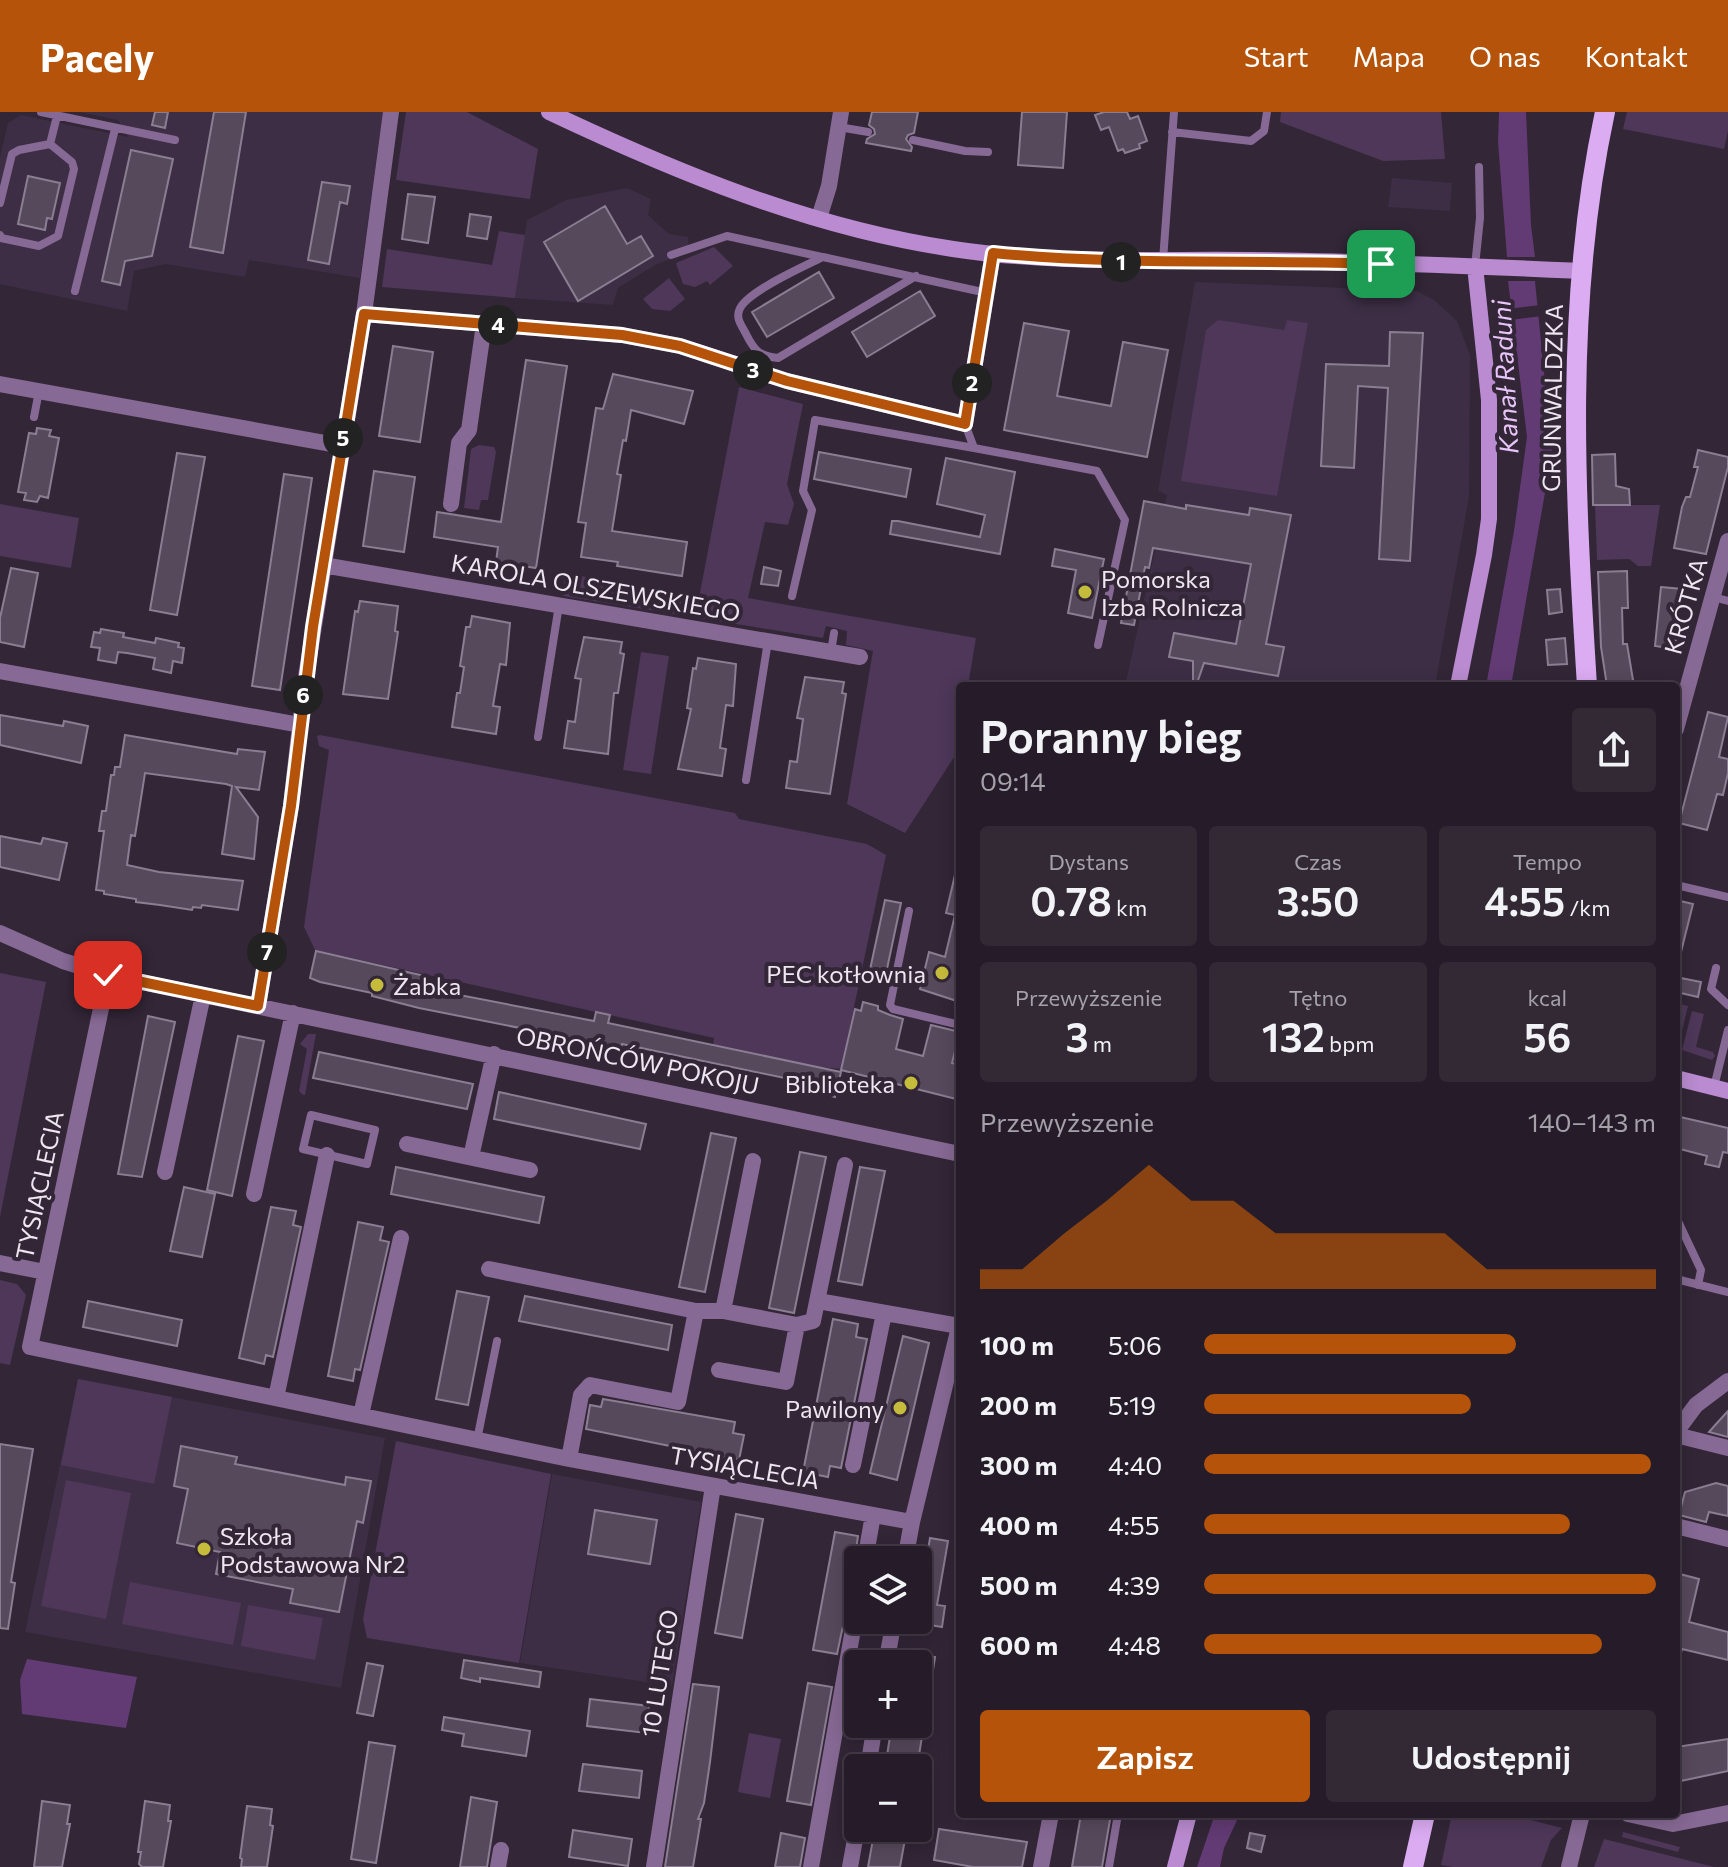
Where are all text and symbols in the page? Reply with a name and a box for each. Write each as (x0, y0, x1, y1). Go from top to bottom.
text: Pacely (40, 33, 154, 80)
text: Start (1244, 39, 1309, 73)
text: Mapa (1353, 39, 1425, 73)
text: O nas (1469, 39, 1541, 73)
text: Kontakt (1585, 39, 1688, 73)
pin (1347, 230, 1415, 298)
pin: 1 (1101, 242, 1141, 282)
icon: arrive (1359, 242, 1403, 286)
text: 1 (1116, 248, 1126, 275)
water label: Kanał Raduni (1484, 298, 1524, 455)
street label: GRUNWALDZKA (1536, 304, 1568, 492)
pin: 4 (478, 305, 518, 345)
text: 4 (491, 311, 505, 338)
pin: 3 (733, 350, 773, 390)
text: 3 (747, 356, 759, 383)
pin: 2 (952, 363, 992, 403)
text: 2 (966, 369, 978, 396)
pin: 5 (323, 418, 363, 458)
text: 5 (337, 424, 349, 451)
street label: KAROLA OLSZEWSKIEGO (449, 547, 743, 627)
street label: KRÓTKA (1657, 555, 1713, 657)
place label: Pomorska Izba Rolnicza (1101, 564, 1243, 621)
marker: Pomorska Izba Rolnicza (1076, 583, 1094, 601)
pin: 6 (283, 675, 323, 715)
text: 6 (296, 681, 310, 708)
text: Poranny bieg (980, 708, 1242, 762)
button: share (1572, 708, 1656, 792)
text: 09:14 (980, 765, 1046, 796)
text: Dystans (1048, 848, 1129, 875)
text: Czas (1294, 848, 1342, 875)
text: Tempo (1513, 848, 1582, 875)
text: 0.78 (1030, 875, 1112, 924)
text: 3:50 (1277, 875, 1359, 924)
text: 4:55 (1484, 875, 1565, 924)
text: km (1112, 894, 1147, 921)
text: /km (1565, 894, 1610, 921)
pin: 7 (247, 932, 287, 972)
text: 7 (261, 938, 273, 965)
pin (74, 941, 142, 1009)
icon: check (86, 953, 130, 997)
place label: PEC kotłownia (766, 959, 926, 988)
marker: PEC kotłownia (933, 964, 951, 982)
place label: Żabka (393, 971, 461, 1000)
marker: Żabka (368, 976, 386, 994)
text: Przewyższenie (1015, 984, 1162, 1011)
text: Tętno (1289, 984, 1347, 1011)
text: kcal (1528, 984, 1567, 1011)
text: 3 (1065, 1011, 1089, 1060)
text: 132 (1262, 1011, 1325, 1060)
text: 56 (1523, 1011, 1571, 1060)
street label: OBROŃCÓW POKOJU (514, 1020, 762, 1100)
text: m (1089, 1030, 1112, 1057)
text: bpm (1325, 1030, 1374, 1057)
place label: Biblioteka (785, 1069, 895, 1098)
marker: Biblioteka (902, 1074, 920, 1092)
text: Przewyższenie (980, 1106, 1154, 1137)
text: 140–143 m (1528, 1106, 1656, 1137)
street label: TYSIĄCLECIA (9, 1108, 69, 1262)
text: 100 m (980, 1329, 1054, 1360)
text: 5:06 (1108, 1329, 1162, 1360)
text: 200 m (980, 1389, 1057, 1420)
text: 5:19 (1108, 1389, 1156, 1420)
place label: Pawilony (785, 1394, 884, 1423)
marker: Pawilony (891, 1399, 909, 1417)
street label: TYSIĄCLECIA (668, 1440, 822, 1494)
text: 300 m (980, 1449, 1057, 1480)
text: 4:40 (1108, 1449, 1162, 1480)
text: 400 m (980, 1509, 1058, 1540)
text: 4:55 (1108, 1509, 1160, 1540)
place label: Szkoła Podstawowa Nr2 (220, 1521, 406, 1578)
marker: Szkoła Podstawowa Nr2 (195, 1540, 213, 1558)
map controls (844, 1546, 932, 1842)
button: layers (844, 1546, 932, 1634)
text: 500 m (980, 1569, 1057, 1600)
text: 4:39 (1108, 1569, 1160, 1600)
street label: 10 LUTEGO (635, 1607, 683, 1739)
text: 600 m (980, 1629, 1058, 1660)
text: 4:48 (1108, 1629, 1161, 1660)
button: + (844, 1650, 932, 1738)
button: Zapisz (980, 1710, 1310, 1802)
button: Udostępnij (1326, 1710, 1656, 1802)
button: − (844, 1754, 932, 1842)

